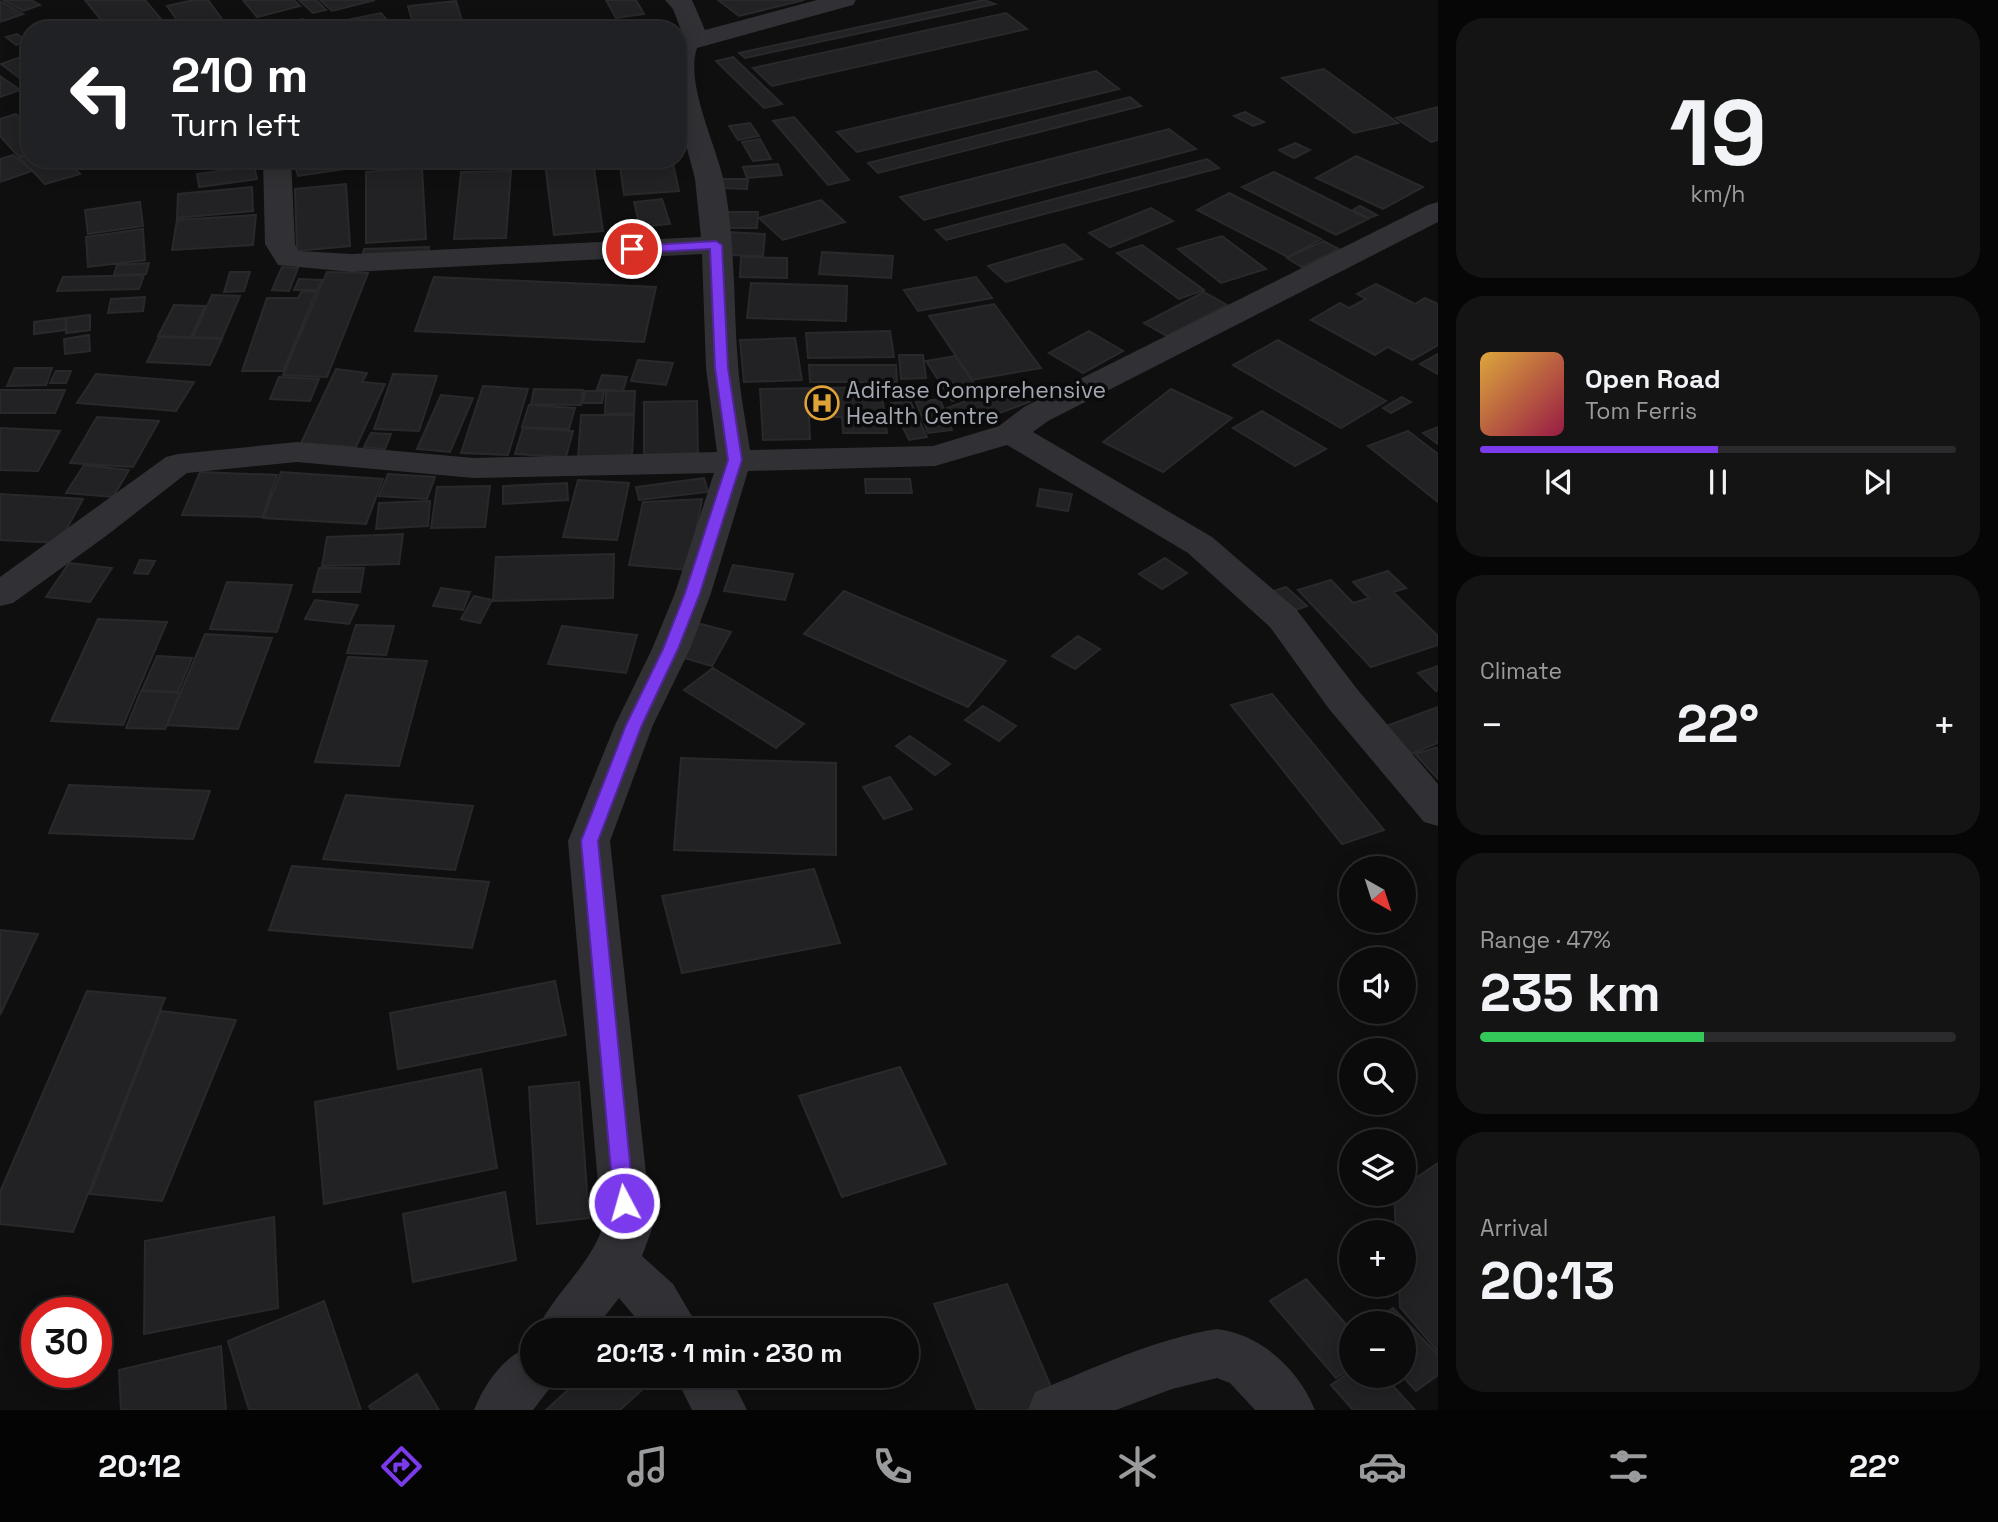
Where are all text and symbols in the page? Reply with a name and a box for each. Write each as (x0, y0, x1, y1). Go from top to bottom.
text: 210 m (171, 44, 308, 106)
icon: left (56, 49, 147, 140)
text: 19 (1669, 75, 1767, 192)
text: Turn left (171, 105, 301, 145)
text: km/h (1691, 179, 1745, 209)
pin (602, 219, 662, 279)
icon: arrive (613, 230, 651, 268)
text: Open Road (1585, 362, 1721, 396)
place label: Adifase Comprehensive Health Centre (846, 375, 1106, 431)
hospital icon: Adifase Comprehensive Health Centre (803, 384, 841, 422)
text: Tom Ferris (1585, 396, 1697, 426)
icon: previous (1540, 463, 1578, 501)
icon: pause (1699, 463, 1737, 501)
icon: next (1858, 463, 1896, 501)
text: Climate (1480, 656, 1562, 686)
text: 22° (1677, 691, 1759, 757)
text: − (1480, 701, 1504, 749)
text: + (1932, 701, 1956, 749)
north arrow (1339, 856, 1416, 933)
map controls (1339, 856, 1416, 1388)
text: Range · 47% (1480, 925, 1611, 955)
button: sound (1339, 947, 1416, 1024)
text: 235 km (1480, 960, 1661, 1026)
button: search (1339, 1038, 1416, 1115)
button: layers (1339, 1129, 1416, 1206)
position arrow (587, 1166, 661, 1240)
text: Arrival (1480, 1213, 1548, 1243)
button: + (1339, 1220, 1416, 1297)
text: 20:13 (1480, 1248, 1615, 1314)
speed limit sign: 30 (21, 1297, 112, 1388)
button: − (1339, 1311, 1416, 1388)
text: 20:13 · 1 min · 230 m (597, 1336, 842, 1370)
icon: directions (377, 1442, 426, 1491)
icon: music (623, 1442, 672, 1491)
icon: phone (868, 1442, 917, 1491)
icon: climate (1113, 1442, 1162, 1491)
icon: car (1358, 1442, 1407, 1491)
icon: filters (1604, 1442, 1653, 1491)
text: 20:12 (98, 1446, 181, 1486)
text: 22° (1849, 1446, 1900, 1486)

